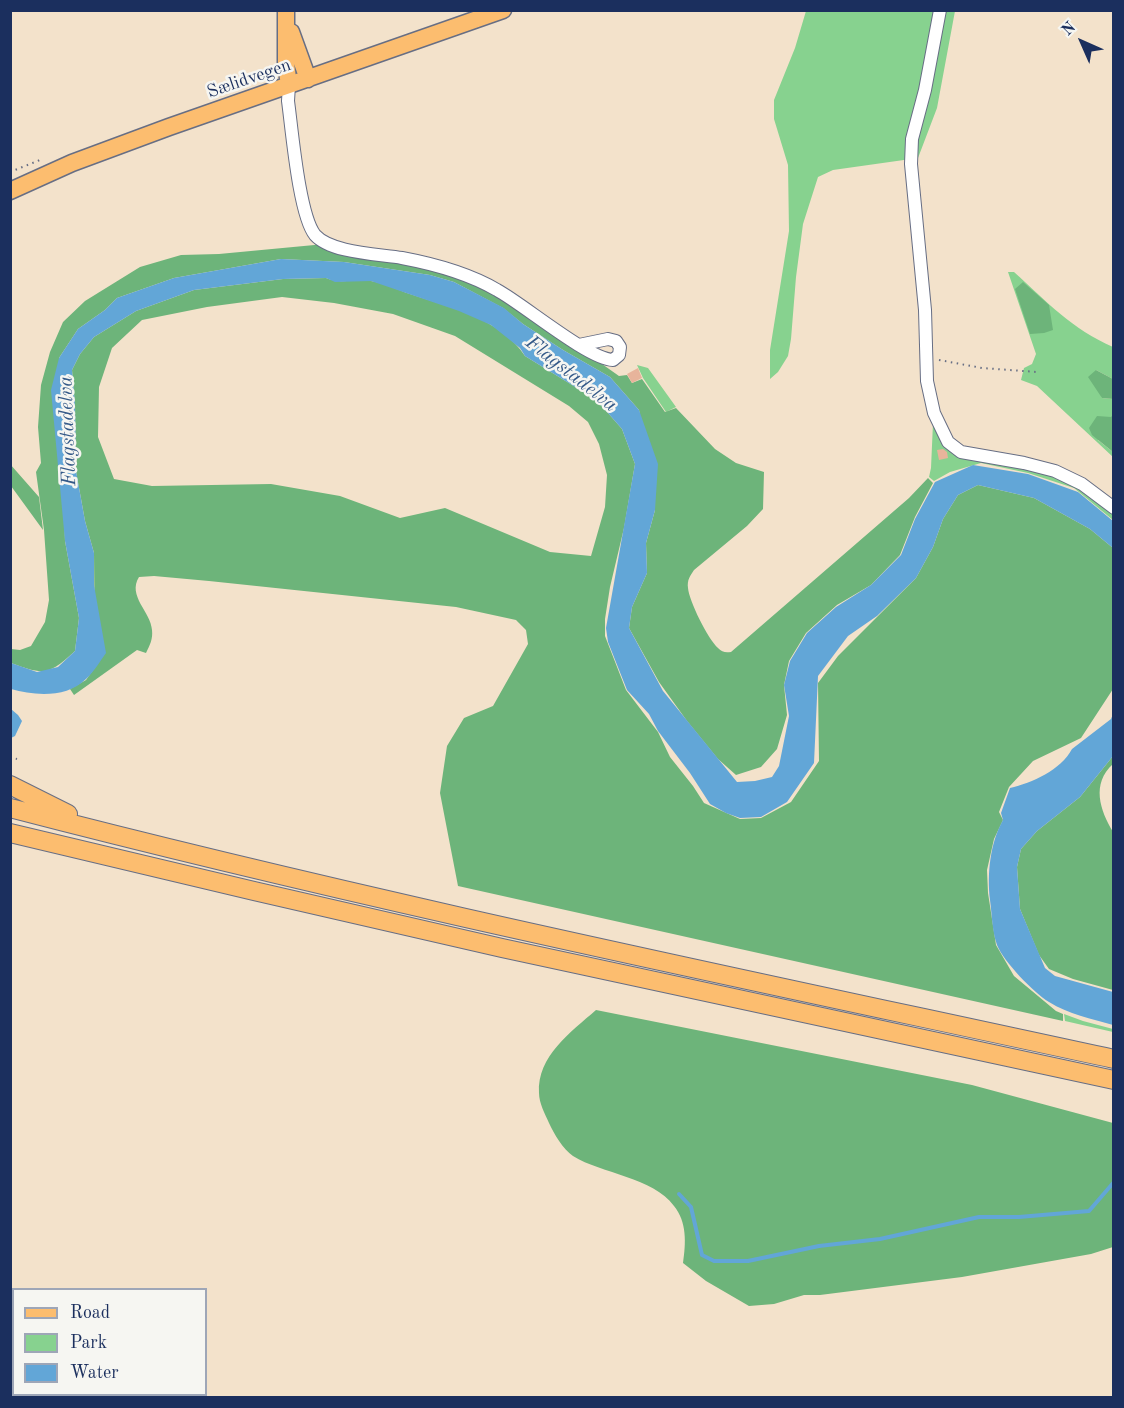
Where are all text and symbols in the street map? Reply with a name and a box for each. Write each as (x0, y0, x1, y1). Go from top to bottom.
north arrow (1052, 12, 1112, 72)
text: N (1059, 19, 1079, 39)
street label: Sælidvegen (204, 55, 294, 103)
water label: Flagstadelva (520, 331, 622, 417)
water label: Flagstadelva (54, 376, 82, 486)
legend (12, 1288, 207, 1396)
text: Road (70, 1304, 110, 1322)
text: Park (70, 1334, 107, 1352)
text: Water (70, 1364, 119, 1382)

